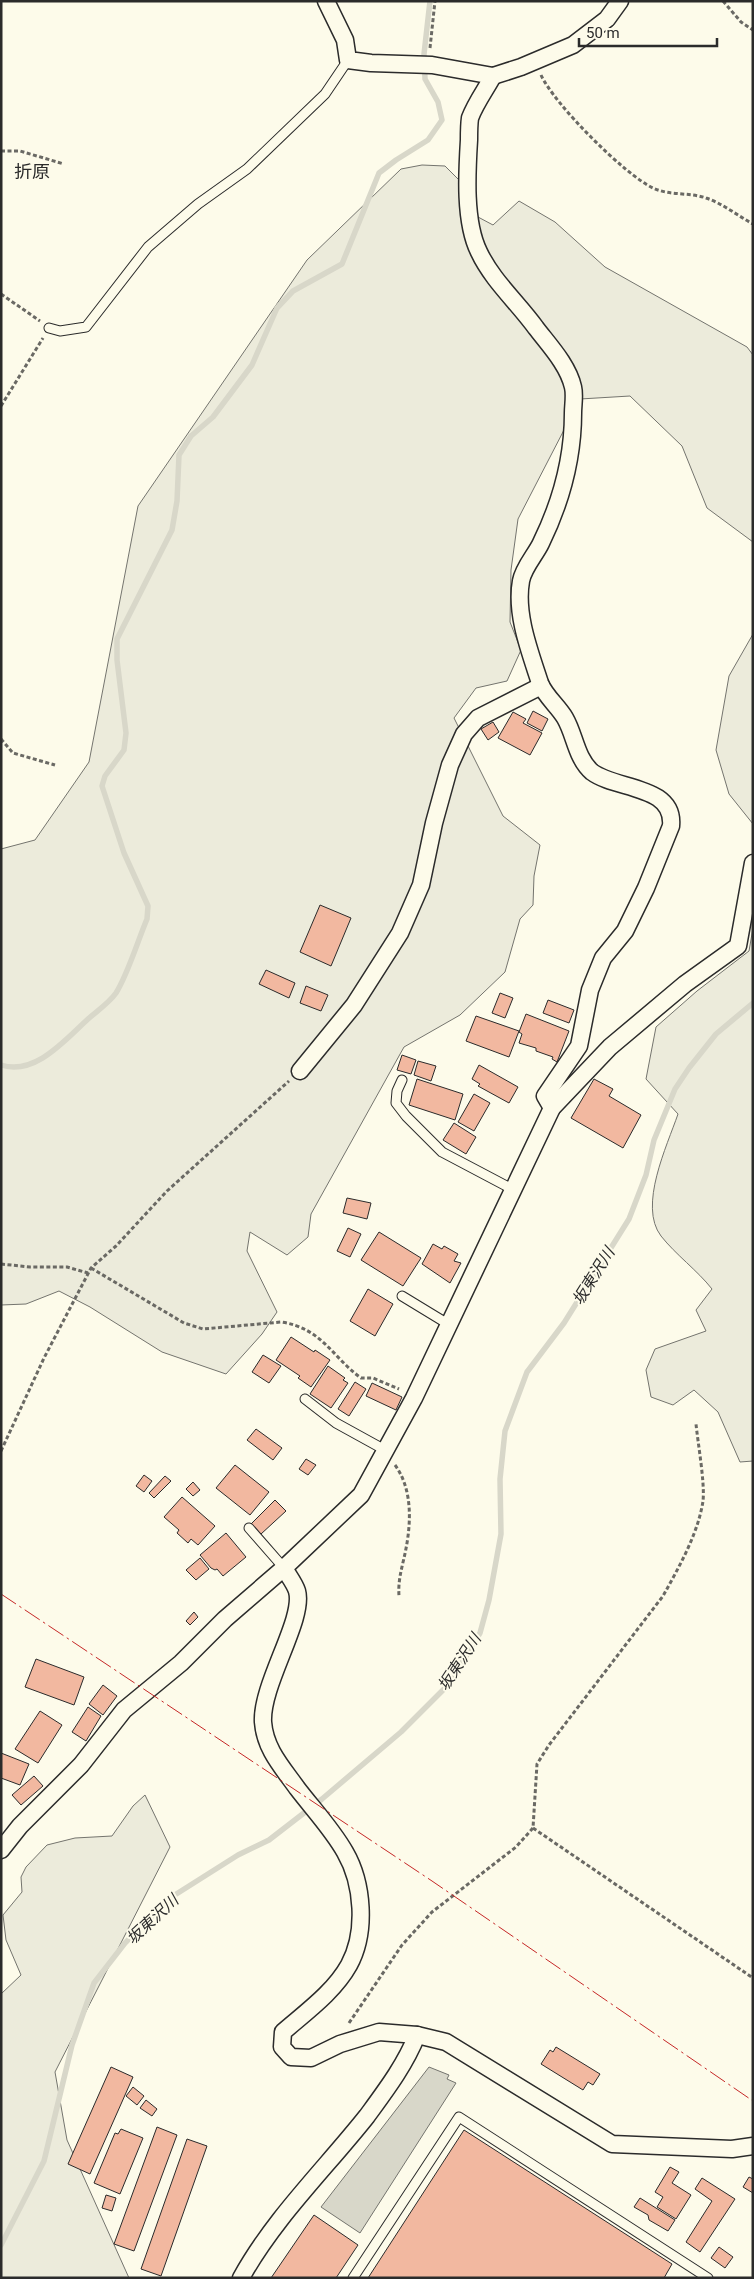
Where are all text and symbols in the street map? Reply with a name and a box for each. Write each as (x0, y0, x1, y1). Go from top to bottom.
scale bar (579, 15, 716, 47)
text: 50 m (586, 24, 620, 42)
district label: 折原 (14, 161, 50, 182)
water label: 坂東沢川 (568, 1242, 619, 1308)
water label: 坂東沢川 (434, 1629, 486, 1694)
water label: 坂東沢川 (122, 1889, 184, 1948)

